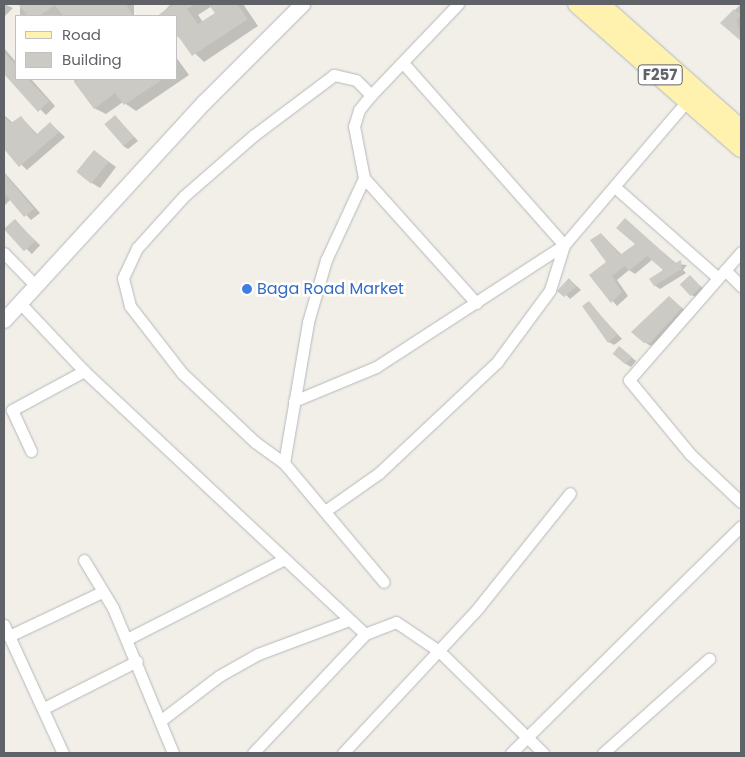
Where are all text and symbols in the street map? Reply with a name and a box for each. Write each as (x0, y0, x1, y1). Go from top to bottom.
legend (15, 15, 178, 80)
text: Road (62, 24, 101, 45)
text: Building (62, 49, 122, 70)
road number: F257 (638, 62, 682, 88)
place label: Baga Road Market (257, 279, 404, 299)
marker: Baga Road Market (241, 283, 253, 295)

